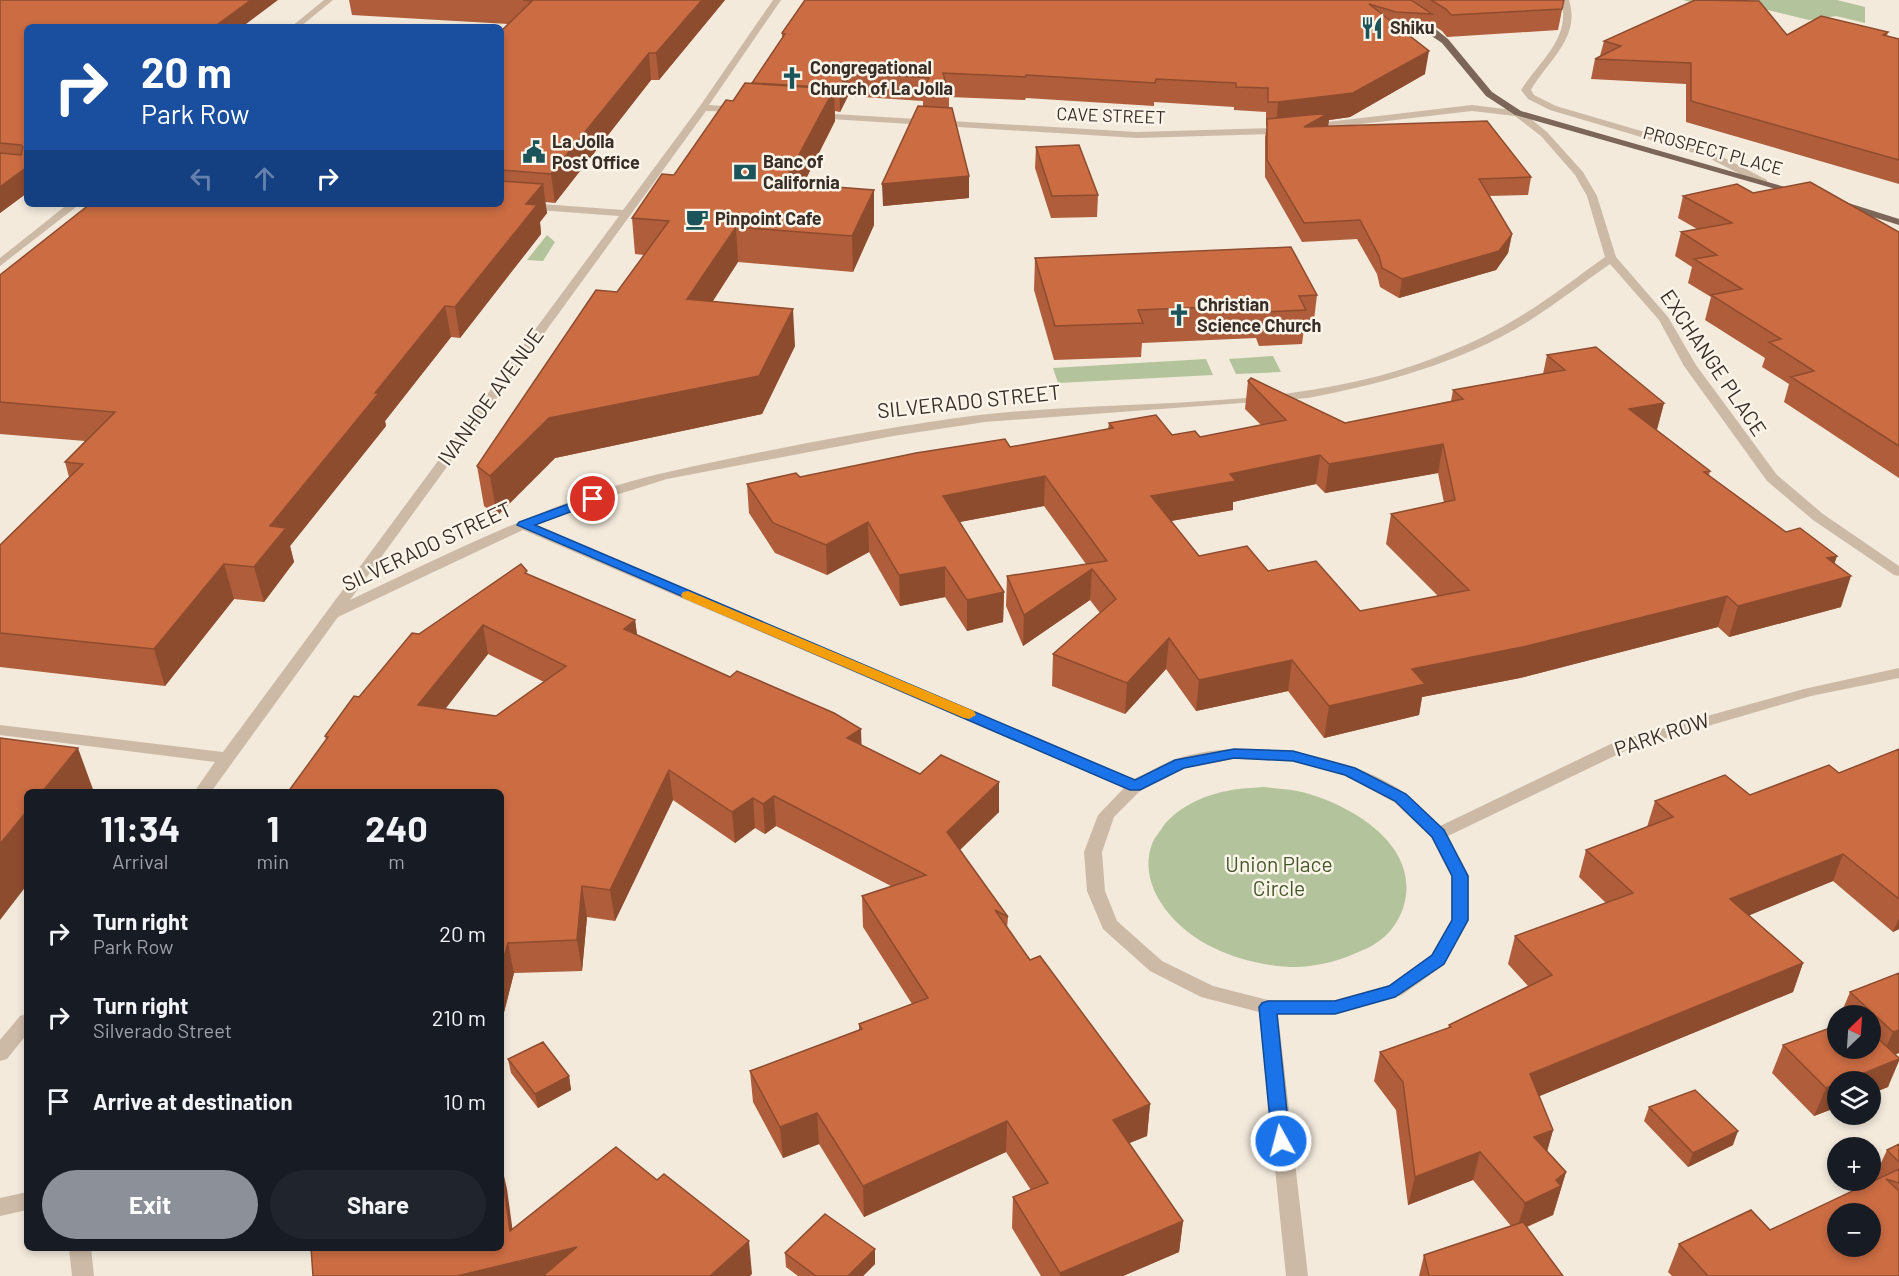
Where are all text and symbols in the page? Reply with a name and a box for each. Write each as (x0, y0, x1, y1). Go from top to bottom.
restaurant icon: Shiku (1359, 15, 1385, 41)
place label: Shiku (1390, 16, 1435, 38)
text: 20 m (141, 46, 232, 96)
icon: right (42, 48, 120, 126)
place label: Congregational Church of La Jolla (810, 56, 953, 99)
church icon: Congregational Church of La Jolla (779, 65, 805, 91)
text: Park Row (141, 97, 250, 129)
street label: CAVE STREET (1056, 102, 1166, 128)
street label: PROSPECT PLACE (1641, 121, 1786, 179)
place label: La Jolla Post Office (552, 130, 640, 173)
public building icon: La Jolla Post Office (521, 139, 547, 165)
place label: Banc of California (763, 150, 840, 193)
bank icon: Banc of California (732, 159, 758, 185)
icon: left (185, 162, 218, 195)
icon: ahead (248, 162, 281, 195)
icon: right (311, 162, 344, 195)
cafe icon: Pinpoint Cafe (684, 206, 710, 232)
place label: Pinpoint Cafe (715, 207, 822, 229)
street label: EXCHANGE PLACE (1656, 284, 1773, 440)
place label: Christian Science Church (1197, 293, 1321, 336)
church icon: Christian Science Church (1166, 302, 1192, 328)
street label: IVANHOE AVENUE (432, 323, 548, 470)
street label: SILVERADO STREET (876, 378, 1062, 423)
pin (567, 473, 618, 524)
icon: arrive (576, 482, 609, 515)
street label: SILVERADO STREET (338, 495, 515, 596)
street label: PARK ROW (1611, 706, 1712, 761)
text: 11:34 (100, 806, 180, 849)
text: 1 (266, 806, 279, 849)
text: 240 (365, 806, 428, 849)
text: Arrival (112, 849, 168, 873)
text: min (257, 849, 289, 873)
text: m (388, 849, 405, 873)
park label: Union Place Circle (1225, 851, 1333, 900)
text: Turn right (93, 908, 188, 934)
icon: right (42, 917, 75, 950)
text: 20 m (439, 920, 486, 946)
text: Park Row (93, 934, 173, 958)
text: Turn right (93, 992, 188, 1018)
icon: right (42, 1001, 75, 1034)
text: 210 m (432, 1004, 486, 1030)
north arrow (1827, 1005, 1881, 1059)
map controls (1827, 1005, 1881, 1257)
text: Silverado Street (93, 1018, 232, 1042)
button: layers (1827, 1071, 1881, 1125)
icon: arrive (42, 1085, 75, 1118)
text: Arrive at destination (93, 1088, 292, 1114)
text: 10 m (443, 1088, 486, 1114)
position arrow (1249, 1109, 1313, 1173)
button: + (1827, 1137, 1881, 1191)
button: Exit (42, 1170, 258, 1239)
button: Share (270, 1170, 486, 1239)
button: − (1827, 1203, 1881, 1257)

